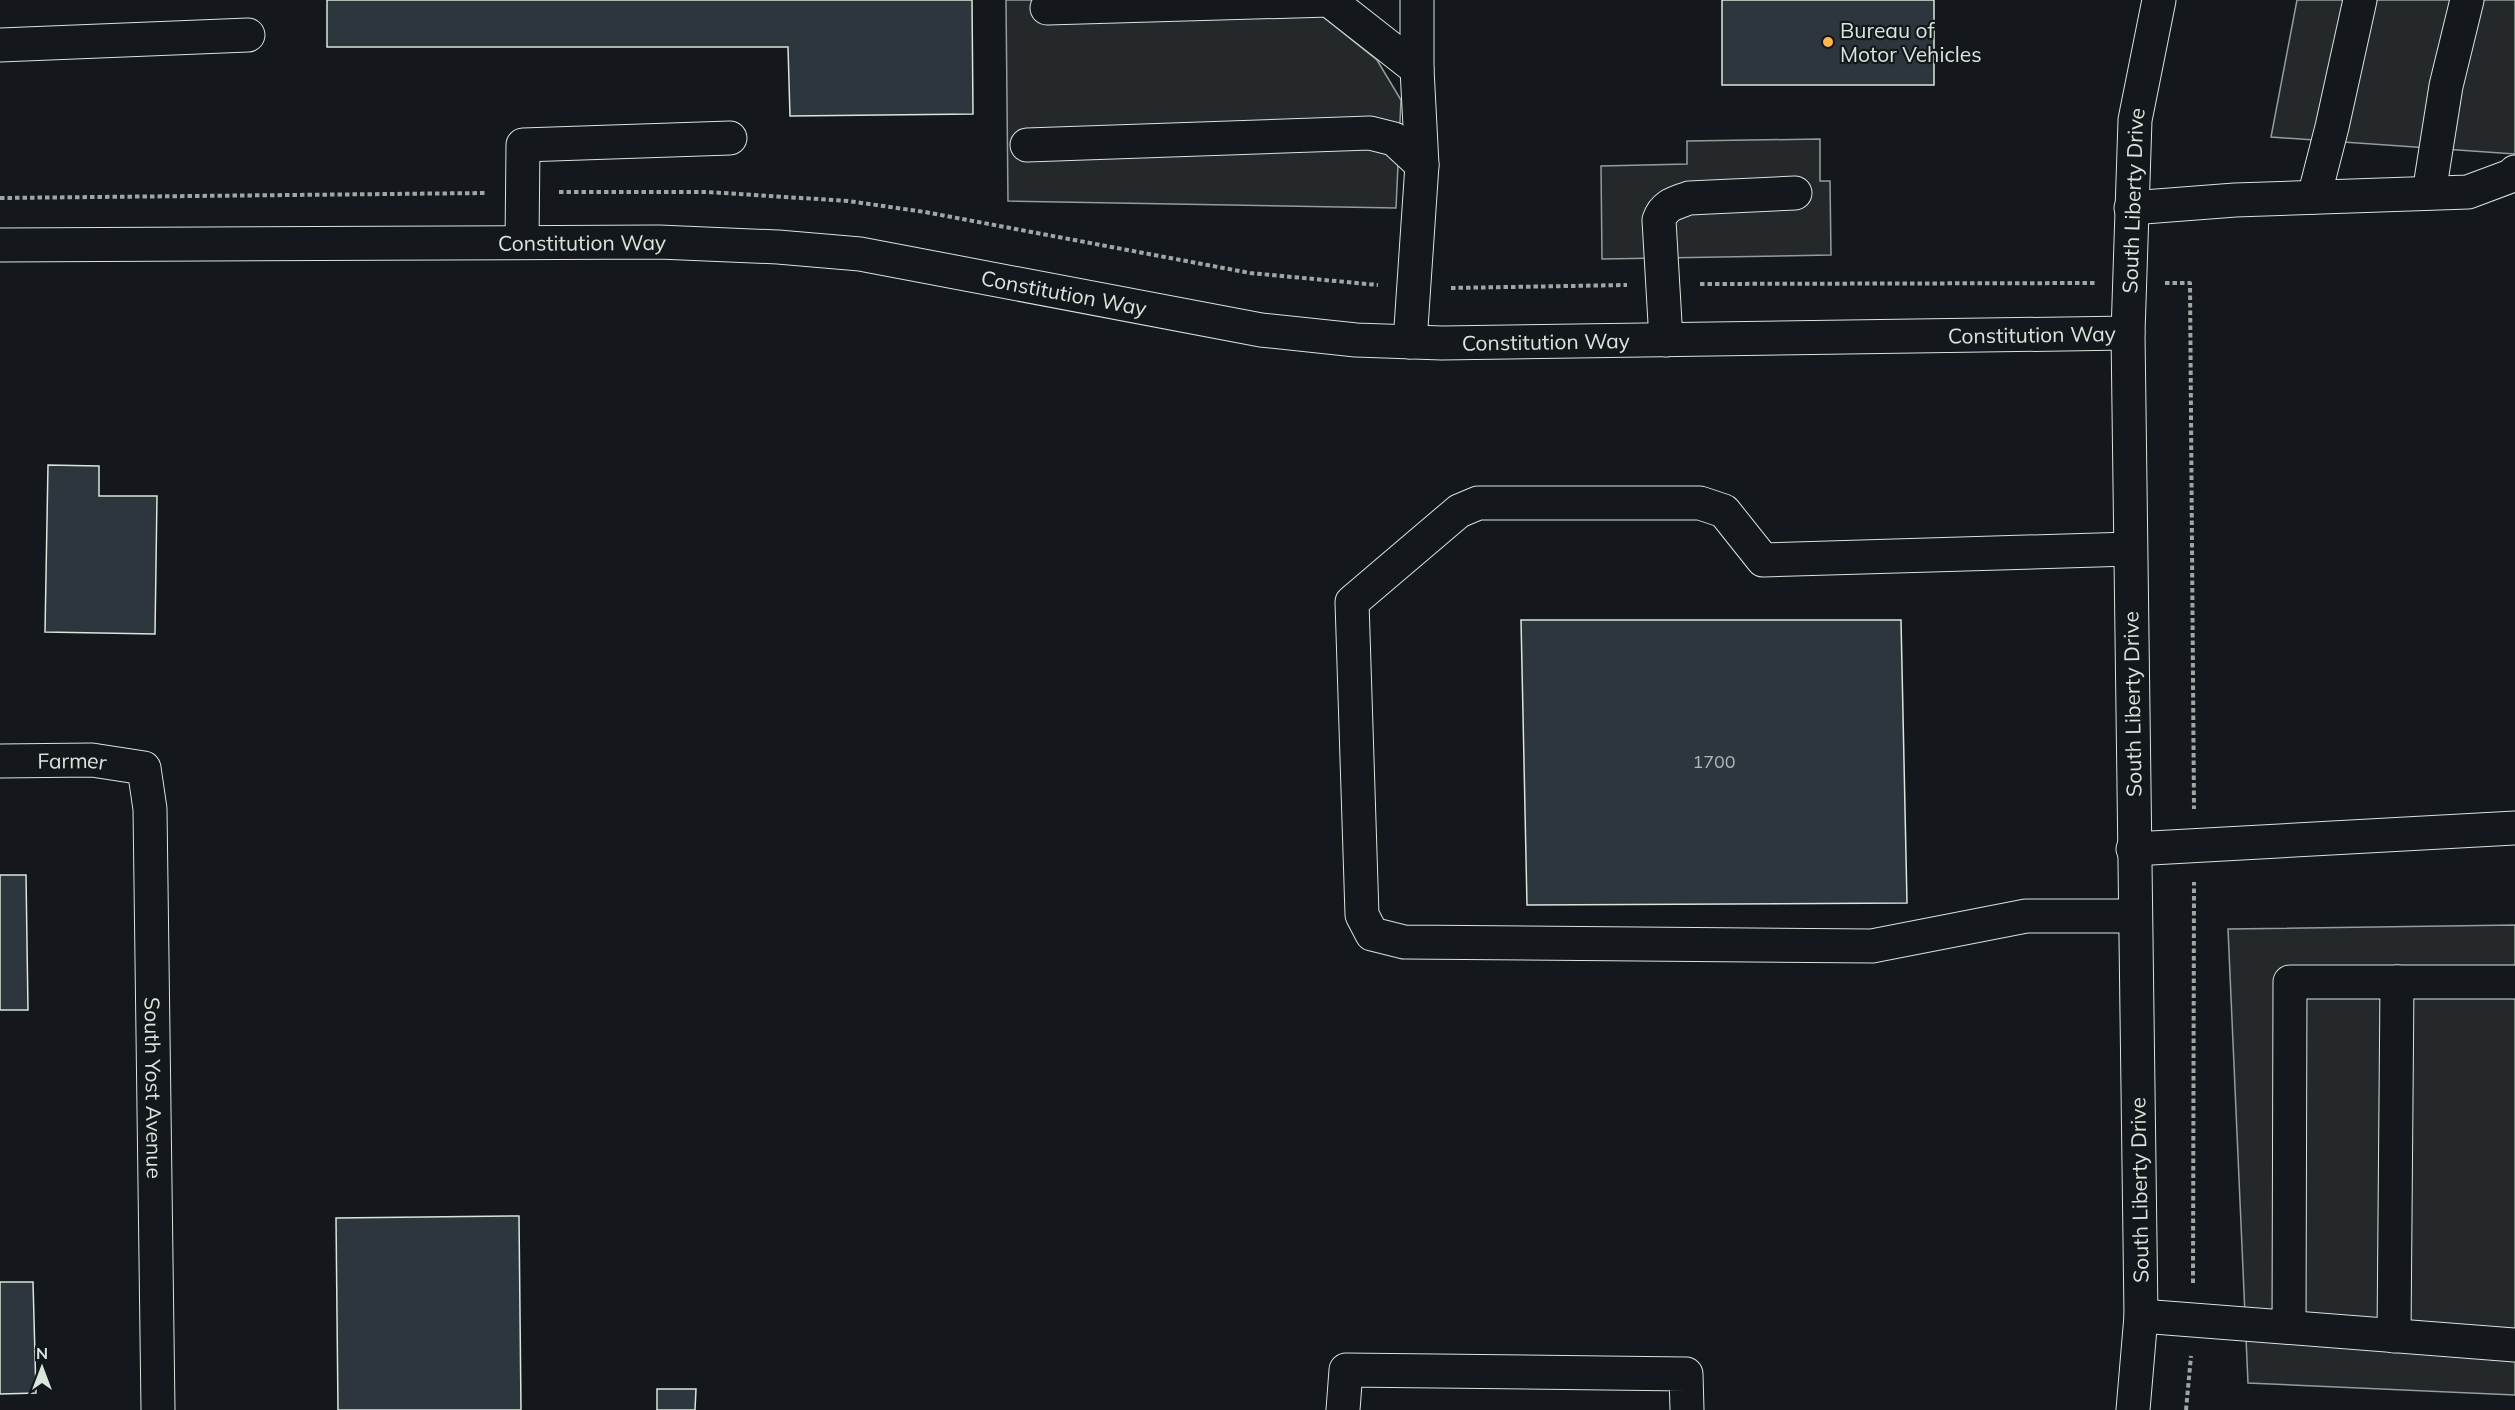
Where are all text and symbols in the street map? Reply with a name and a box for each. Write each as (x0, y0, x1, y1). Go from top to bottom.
place label: Bureau of Motor Vehicles (1840, 17, 1982, 67)
marker: Bureau of Motor Vehicles (1821, 35, 1835, 49)
street label: South Liberty Drive (2116, 105, 2150, 294)
street label: Constitution Way (498, 229, 667, 256)
street label: Constitution Way (979, 264, 1149, 321)
street label: Constitution Way (1948, 320, 2116, 349)
street label: Constitution Way (1462, 327, 1630, 356)
street label: South Liberty Drive (2117, 611, 2147, 797)
street label: Farmer (37, 746, 109, 775)
house number: 1700 (1692, 750, 1736, 773)
street label: South Yost Avenue (140, 997, 168, 1179)
street label: South Liberty Drive (2124, 1097, 2154, 1283)
north arrow (12, 1338, 72, 1398)
text: N (36, 1343, 48, 1363)

